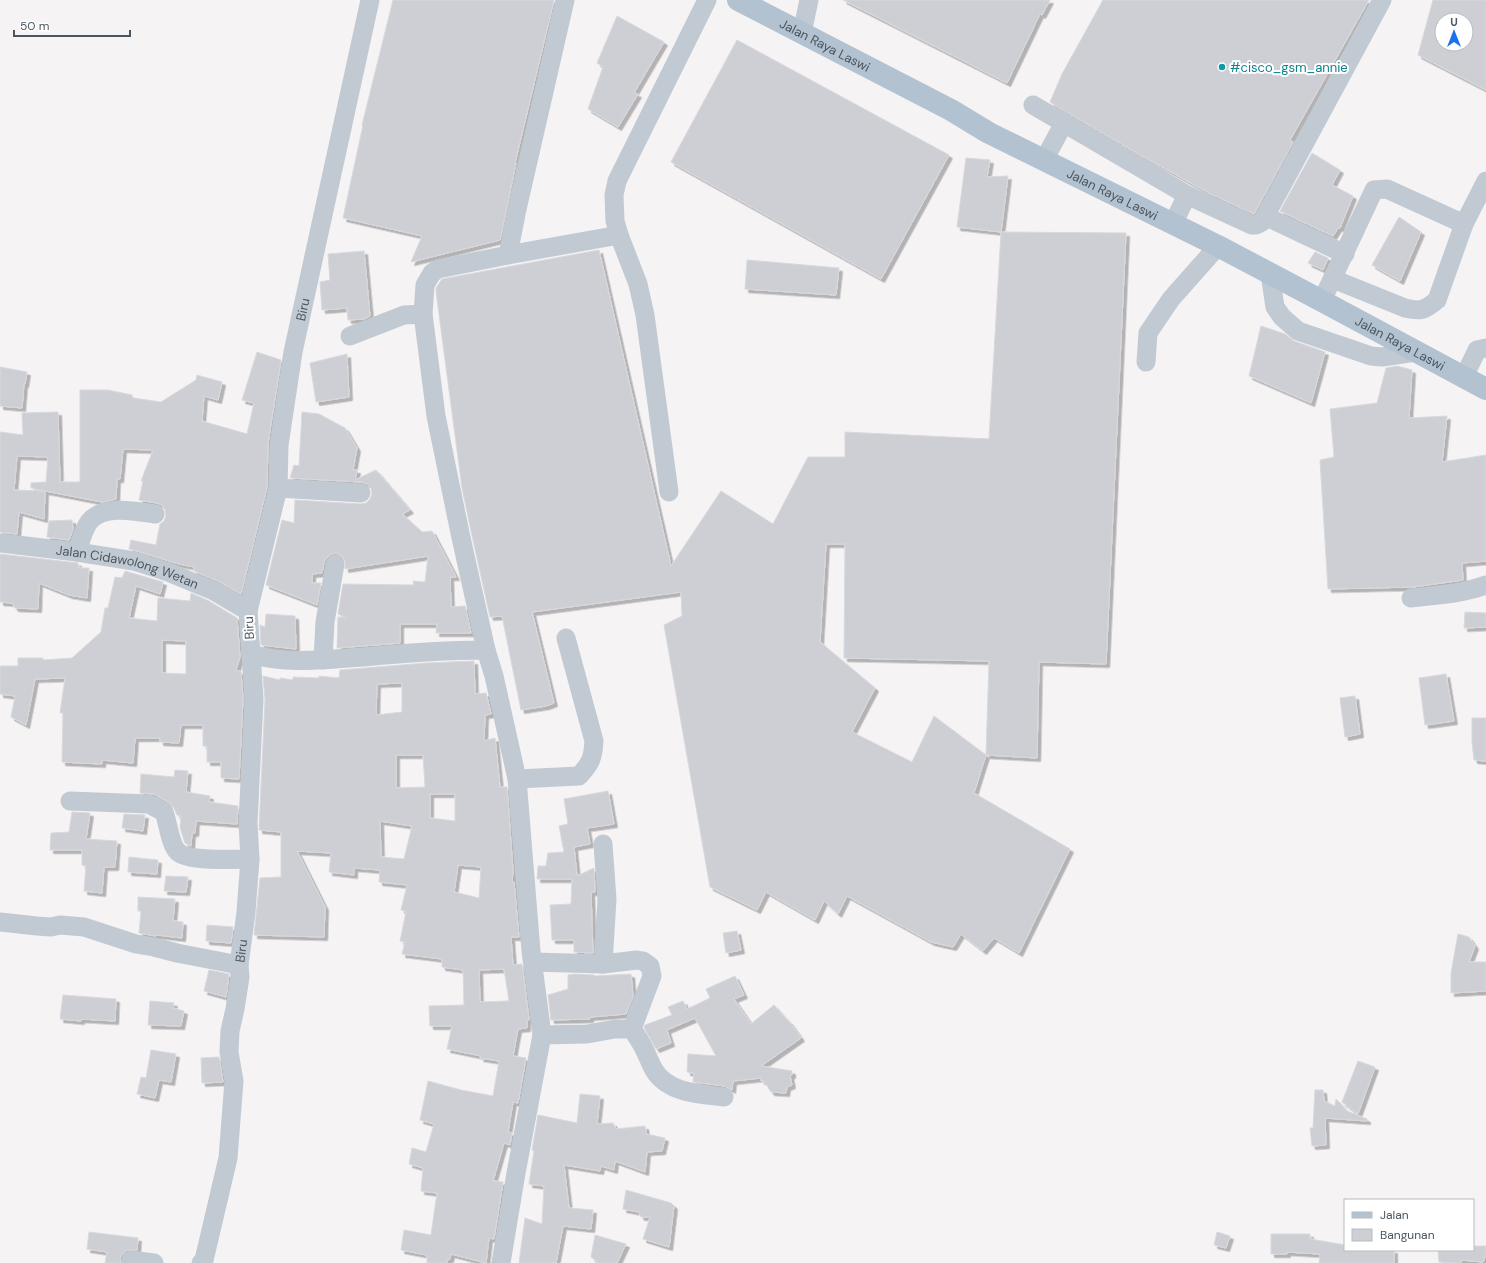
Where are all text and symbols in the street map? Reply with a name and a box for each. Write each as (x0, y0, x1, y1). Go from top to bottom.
scale bar (14, 12, 130, 38)
north arrow (1434, 12, 1474, 52)
street label: Jalan Raya Laswi (777, 15, 873, 75)
text: U (1450, 15, 1458, 29)
text: 50 m (20, 18, 49, 34)
place label: #cisco_gsm_annie (1230, 59, 1348, 76)
marker: #cisco_gsm_annie (1217, 62, 1227, 72)
street label: Jalan Raya Laswi (1064, 164, 1161, 224)
street label: Biru (292, 296, 313, 323)
street label: Jalan Raya Laswi (1352, 312, 1448, 374)
street label: Jalan Cidawolong Wetan (55, 541, 201, 592)
street label: Biru (240, 616, 258, 640)
street label: Biru (231, 938, 251, 963)
legend (1344, 1199, 1474, 1251)
text: Jalan (1380, 1207, 1409, 1223)
text: Bangunan (1380, 1227, 1435, 1243)

